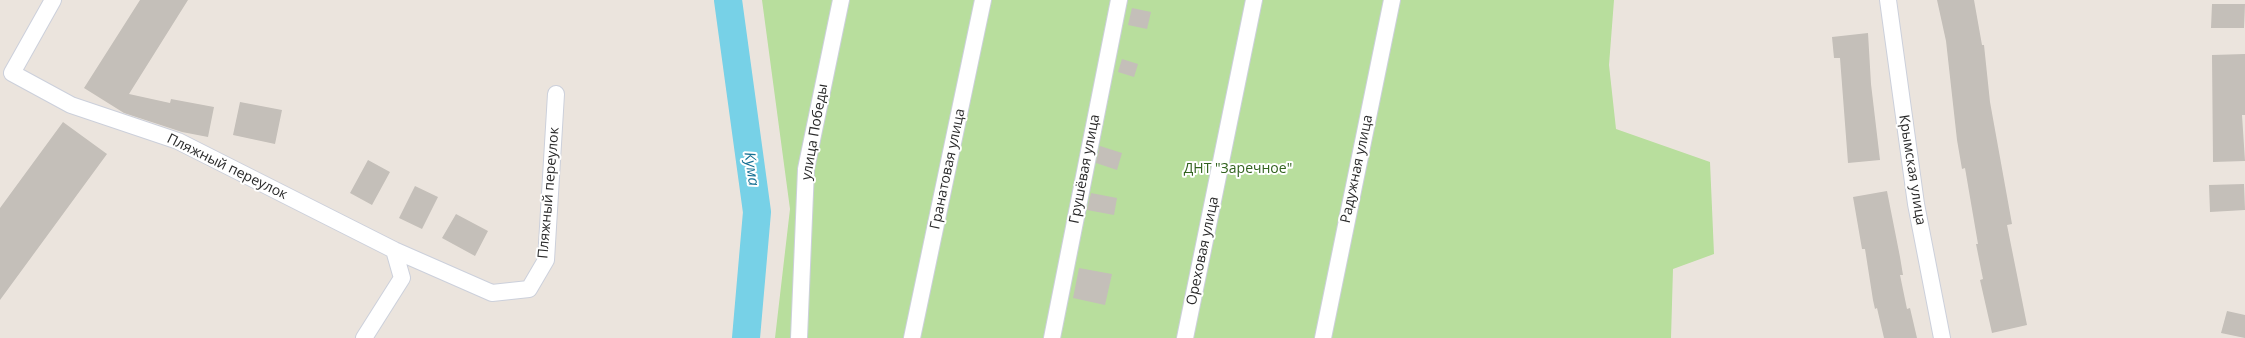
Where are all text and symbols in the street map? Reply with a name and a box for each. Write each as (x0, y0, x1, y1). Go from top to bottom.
street label: улица Победы (798, 82, 832, 182)
street label: Гранатовая улица (927, 107, 969, 231)
street label: Грушёвая улица (1066, 113, 1104, 225)
street label: Радужная улица (1337, 113, 1377, 225)
street label: Крымская улица (1895, 114, 1929, 226)
street label: Пляжный переулок (535, 126, 563, 260)
street label: Пляжный переулок (164, 131, 290, 203)
water label: Кума (740, 151, 762, 187)
park label: ДНТ "Заречное" (1184, 161, 1292, 177)
street label: Ореховая улица (1183, 195, 1223, 307)

